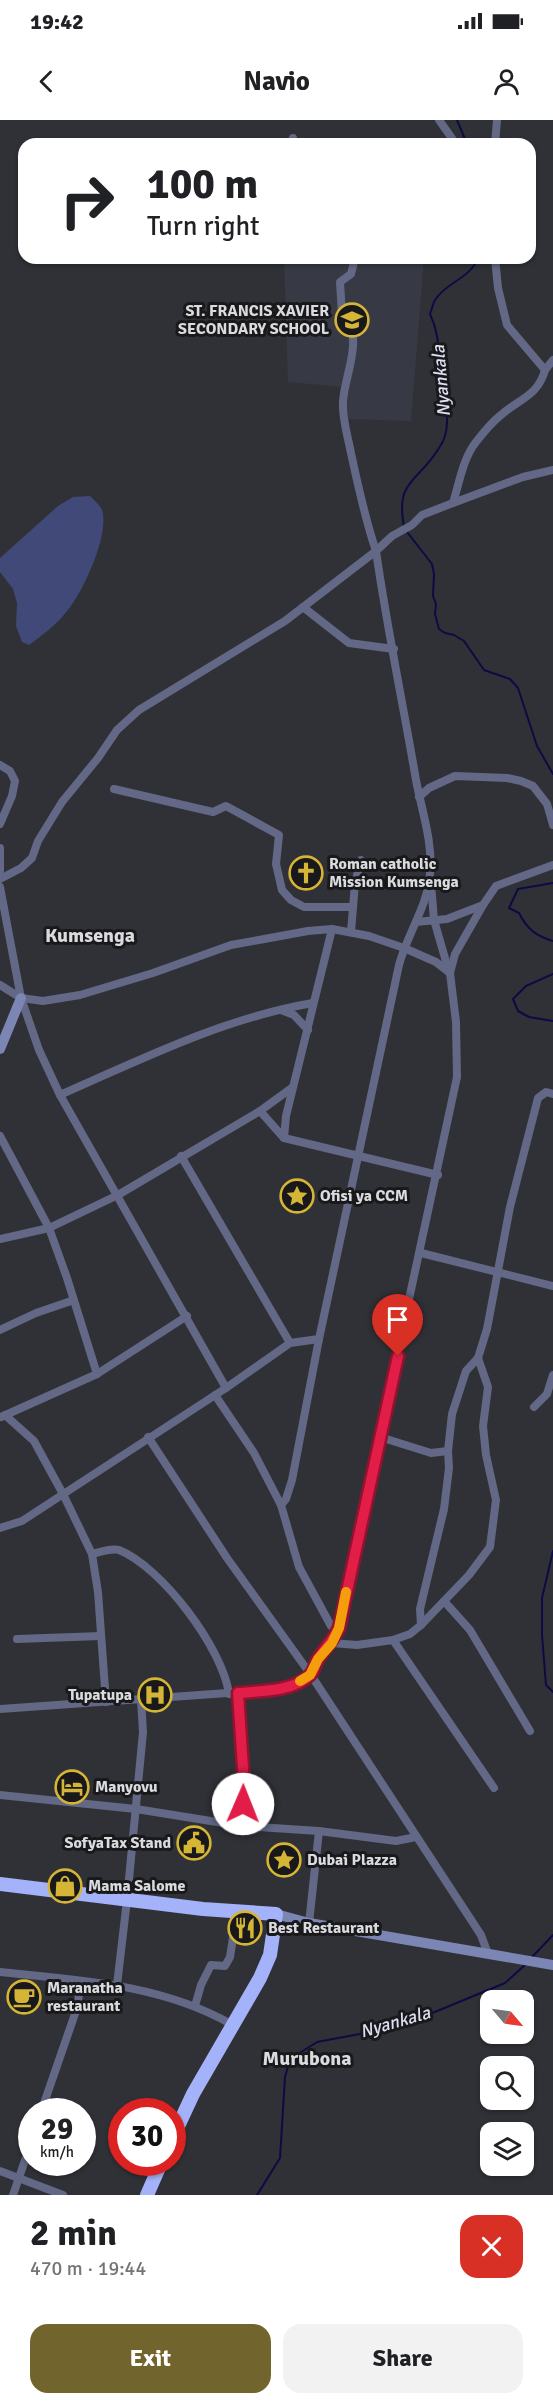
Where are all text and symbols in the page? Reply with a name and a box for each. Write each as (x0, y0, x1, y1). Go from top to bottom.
text: 19:42 (30, 8, 84, 35)
icon: back (30, 65, 63, 98)
text: Navio (243, 65, 310, 98)
icon: person (490, 65, 523, 98)
text: 100 m (147, 159, 258, 210)
icon: right (48, 162, 126, 240)
text: Turn right (147, 210, 260, 243)
place label: ST. FRANCIS XAVIER SECONDARY SCHOOL (178, 301, 330, 339)
school or university icon: ST. FRANCIS XAVIER SECONDARY SCHOOL (334, 302, 370, 338)
water label: Nyankala (427, 343, 455, 418)
place label: Roman catholic Mission Kumsenga (329, 854, 459, 892)
church icon: Roman catholic Mission Kumsenga (288, 855, 324, 891)
district label: Kumsenga (45, 923, 135, 948)
place icon: Ofisi ya CCM (279, 1178, 315, 1214)
place label: Ofisi ya CCM (320, 1186, 408, 1206)
pin (372, 1294, 423, 1356)
icon: arrive (381, 1303, 414, 1336)
hospital icon: Tupatupa (137, 1677, 173, 1713)
place label: Tupatupa (68, 1685, 132, 1705)
hotel icon: Manyovu (54, 1769, 90, 1805)
position arrow (211, 1772, 275, 1836)
place label: Manyovu (95, 1777, 158, 1797)
public building icon: SofyaTax Stand (176, 1825, 212, 1861)
place label: SofyaTax Stand (65, 1833, 171, 1853)
place icon: Dubai Plazza (266, 1842, 302, 1878)
place label: Dubai Plazza (307, 1850, 397, 1870)
shop icon: Mama Salome (47, 1868, 83, 1904)
place label: Mama Salome (88, 1876, 185, 1896)
restaurant icon: Best Restaurant (227, 1910, 263, 1946)
place label: Best Restaurant (268, 1918, 379, 1938)
place label: Maranatha restaurant (47, 1978, 123, 2016)
cafe icon: Maranatha restaurant (6, 1979, 42, 2015)
north arrow (480, 1990, 534, 2044)
map controls (480, 1990, 534, 2176)
water label: Nyankala (357, 2001, 433, 2042)
district label: Murubona (263, 2046, 351, 2071)
button: search (480, 2056, 534, 2110)
speed limit sign: 30 (108, 2098, 186, 2176)
text: 29 (41, 2111, 73, 2148)
button: layers (480, 2122, 534, 2176)
text: km/h (40, 2143, 74, 2161)
text: 2 min (30, 2211, 117, 2256)
button: close (460, 2215, 523, 2278)
text: 470 m · 19:44 (30, 2256, 146, 2281)
button: Exit (30, 2324, 271, 2393)
button: Share (283, 2324, 523, 2393)

